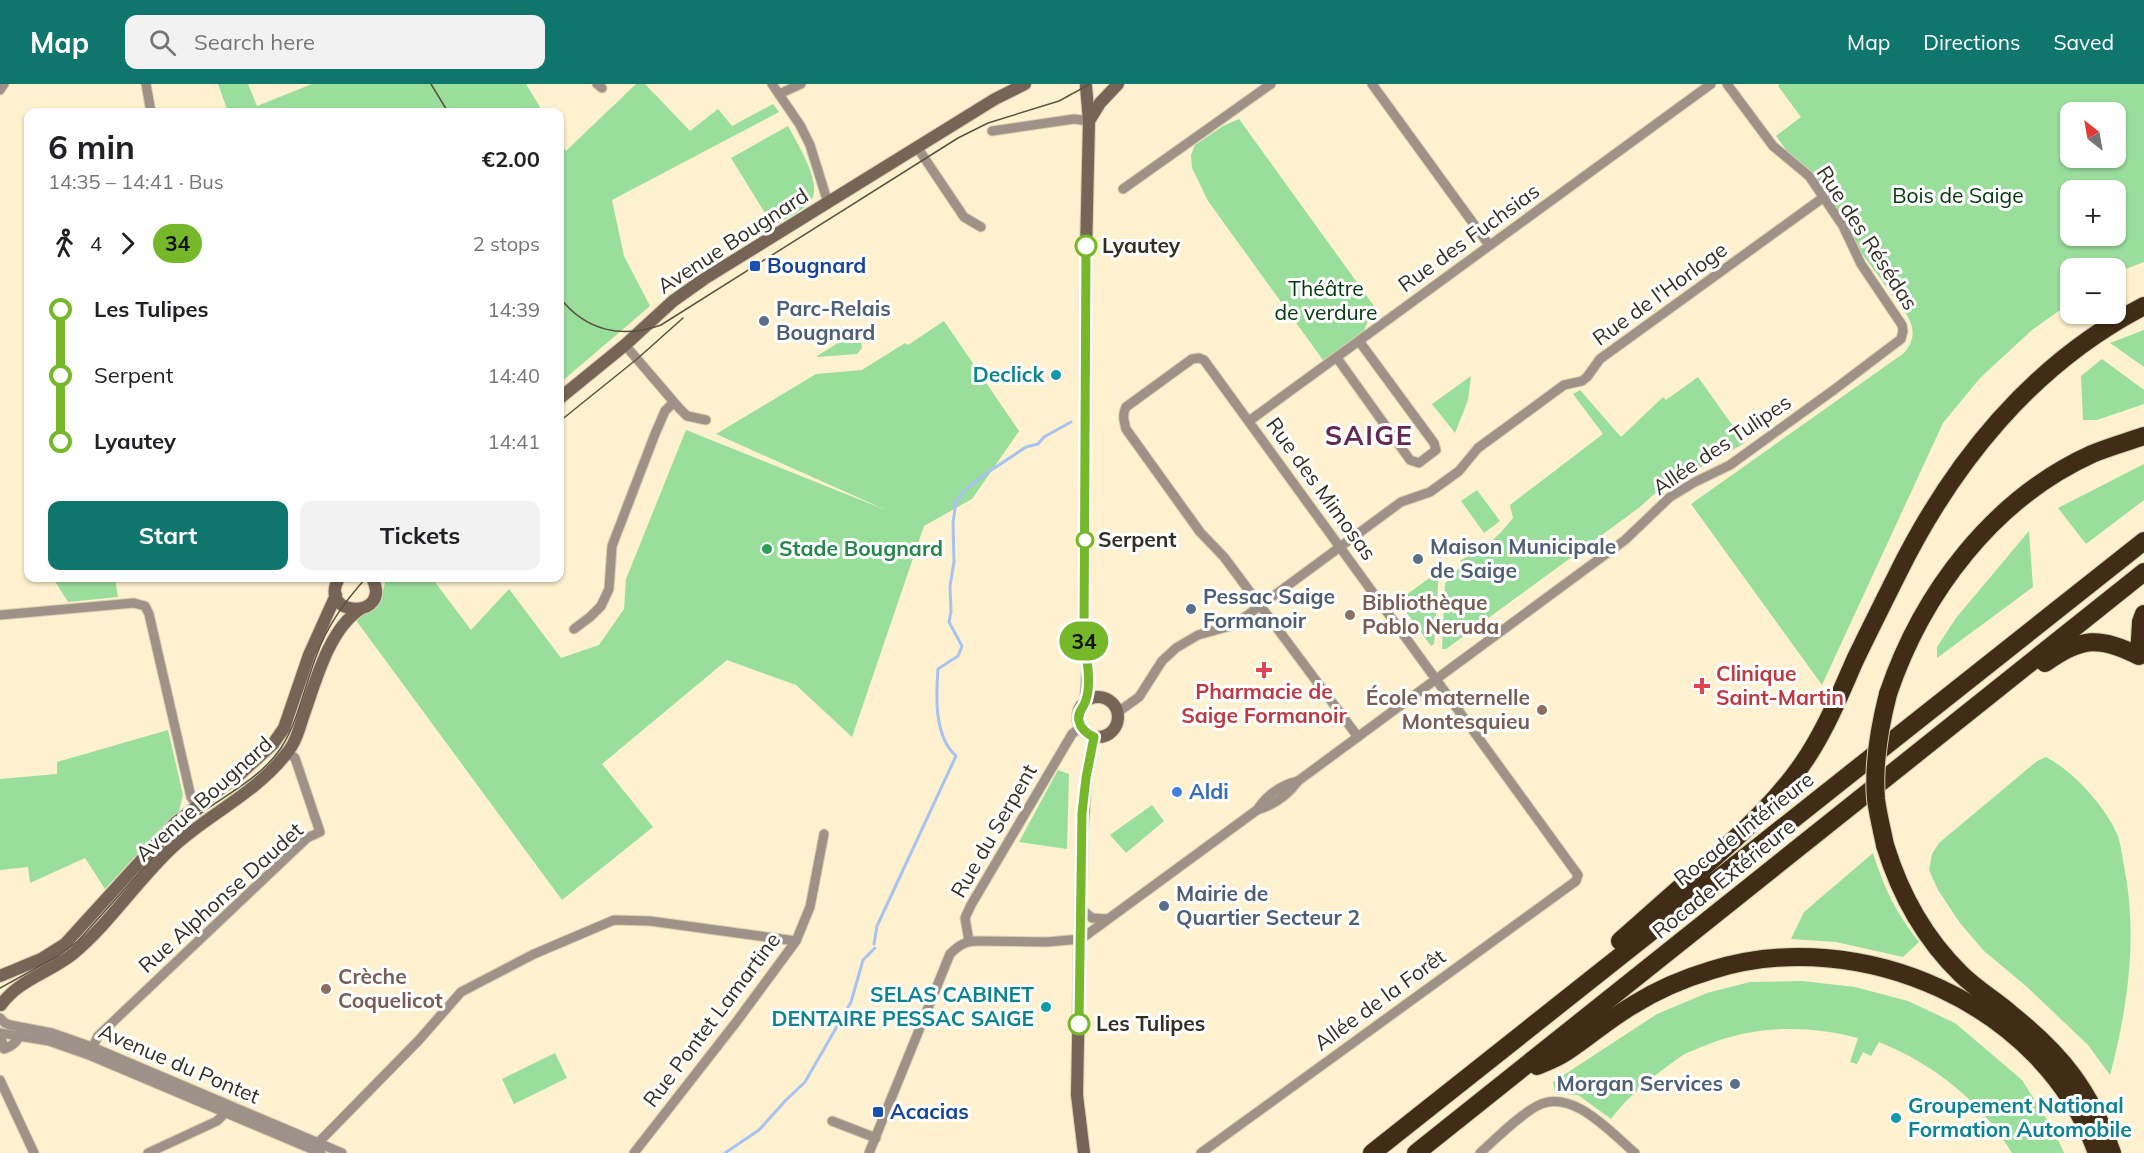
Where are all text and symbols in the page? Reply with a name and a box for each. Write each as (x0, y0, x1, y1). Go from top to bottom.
search box (125, 15, 545, 69)
text: Map (30, 25, 89, 60)
icon: search (146, 26, 179, 59)
text: Search here (194, 28, 315, 56)
text: Map (1847, 29, 1890, 55)
text: Directions (1923, 29, 2020, 55)
text: Saved (2053, 29, 2114, 55)
north arrow (2060, 102, 2126, 168)
map controls (2060, 102, 2126, 324)
text: 6 min (48, 126, 135, 167)
text: €2.00 (482, 145, 540, 173)
street label: Rue des Résédas (1812, 160, 1924, 314)
text: 14:35 – 14:41 · Bus (48, 169, 224, 194)
street label: Rue des Fuchsias (1393, 177, 1544, 297)
button: + (2060, 180, 2126, 246)
street label: Avenue Bougnard (652, 182, 813, 299)
park label: Bois de Saige (1892, 182, 2024, 208)
icon: walk (48, 227, 81, 260)
icon: forward (111, 227, 144, 260)
text: 34 (165, 230, 190, 256)
text: 4 (90, 231, 102, 256)
text: 2 stops (473, 231, 540, 256)
place label: Lyautey (1102, 232, 1181, 258)
marker: Lyautey (1075, 235, 1097, 257)
street label: Rue de l'Horloge (1587, 236, 1732, 351)
place label: Bougnard (767, 252, 866, 278)
button: − (2060, 258, 2126, 324)
marker: Bougnard (748, 259, 762, 273)
park label: Théâtre de verdure (1274, 275, 1378, 325)
text: Les Tulipes (94, 295, 209, 323)
place label: Parc-Relais Bougnard (776, 295, 891, 345)
text: 14:39 (487, 297, 540, 322)
marker: Parc-Relais Bougnard (757, 314, 771, 328)
text: Serpent (94, 361, 173, 389)
place label: Declick (973, 361, 1044, 387)
text: 14:40 (487, 363, 540, 388)
marker: Declick (1049, 368, 1063, 382)
street label: Allée des Tulipes (1647, 388, 1796, 500)
street label: Rue des Mimosas (1261, 412, 1382, 565)
district label: SAIGE (1325, 418, 1413, 452)
text: Lyautey (94, 427, 176, 455)
text: 14:41 (487, 429, 540, 454)
button: Start (48, 501, 288, 570)
button: Tickets (300, 501, 540, 570)
place label: Serpent (1098, 526, 1176, 552)
marker: Serpent (1076, 531, 1094, 549)
place label: Maison Municipale de Saige (1430, 533, 1616, 583)
place label: Stade Bougnard (779, 535, 943, 561)
marker: Stade Bougnard (760, 542, 774, 556)
marker: Maison Municipale de Saige (1411, 552, 1425, 566)
place label: Pessac Saige Formanoir (1203, 583, 1335, 633)
place label: Bibliothèque Pablo Neruda (1362, 589, 1499, 639)
marker: Pessac Saige Formanoir (1184, 602, 1198, 616)
marker: Bibliothèque Pablo Neruda (1343, 608, 1357, 622)
line badge: 34 (1057, 622, 1111, 660)
text: 34 (1071, 628, 1097, 654)
place label: Clinique Saint-Martin (1716, 660, 1844, 710)
marker: Pharmacie de Saige Formanoir (1257, 663, 1271, 677)
marker: Clinique Saint-Martin (1693, 677, 1711, 695)
place label: Pharmacie de Saige Formanoir (1181, 678, 1347, 728)
place label: École maternelle Montesquieu (1366, 684, 1530, 734)
marker: École maternelle Montesquieu (1535, 703, 1549, 717)
street label: Avenue Bougnard (130, 730, 277, 866)
street label: Rue du Serpent (944, 759, 1042, 902)
street label: Rocade Intérieure (1668, 766, 1818, 891)
place label: Aldi (1189, 778, 1229, 804)
marker: Aldi (1170, 785, 1184, 799)
street label: Rocade Extérieure (1647, 813, 1800, 944)
street label: Rue Alphonse Daudet (133, 817, 308, 978)
place label: Mairie de Quartier Secteur 2 (1176, 880, 1360, 930)
marker: Mairie de Quartier Secteur 2 (1157, 899, 1171, 913)
street label: Rue Pontet Lamartine (637, 927, 785, 1112)
street label: Allée de la Forêt (1309, 943, 1450, 1056)
place label: Crèche Coquelicot (338, 963, 443, 1013)
place label: SELAS CABINET DENTAIRE PESSAC SAIGE (772, 981, 1034, 1031)
marker: Crèche Coquelicot (319, 982, 333, 996)
marker: SELAS CABINET DENTAIRE PESSAC SAIGE (1039, 1000, 1053, 1014)
place label: Les Tulipes (1096, 1010, 1205, 1036)
marker: Les Tulipes (1068, 1013, 1090, 1035)
street label: Avenue du Pontet (95, 1017, 264, 1109)
place label: Morgan Services (1556, 1070, 1723, 1096)
marker: Morgan Services (1728, 1077, 1742, 1091)
place label: Groupement National Formation Automobile (1908, 1092, 2132, 1142)
place label: Acacias (890, 1098, 969, 1124)
marker: Acacias (871, 1105, 885, 1119)
marker: Groupement National Formation Automobile (1889, 1111, 1903, 1125)

